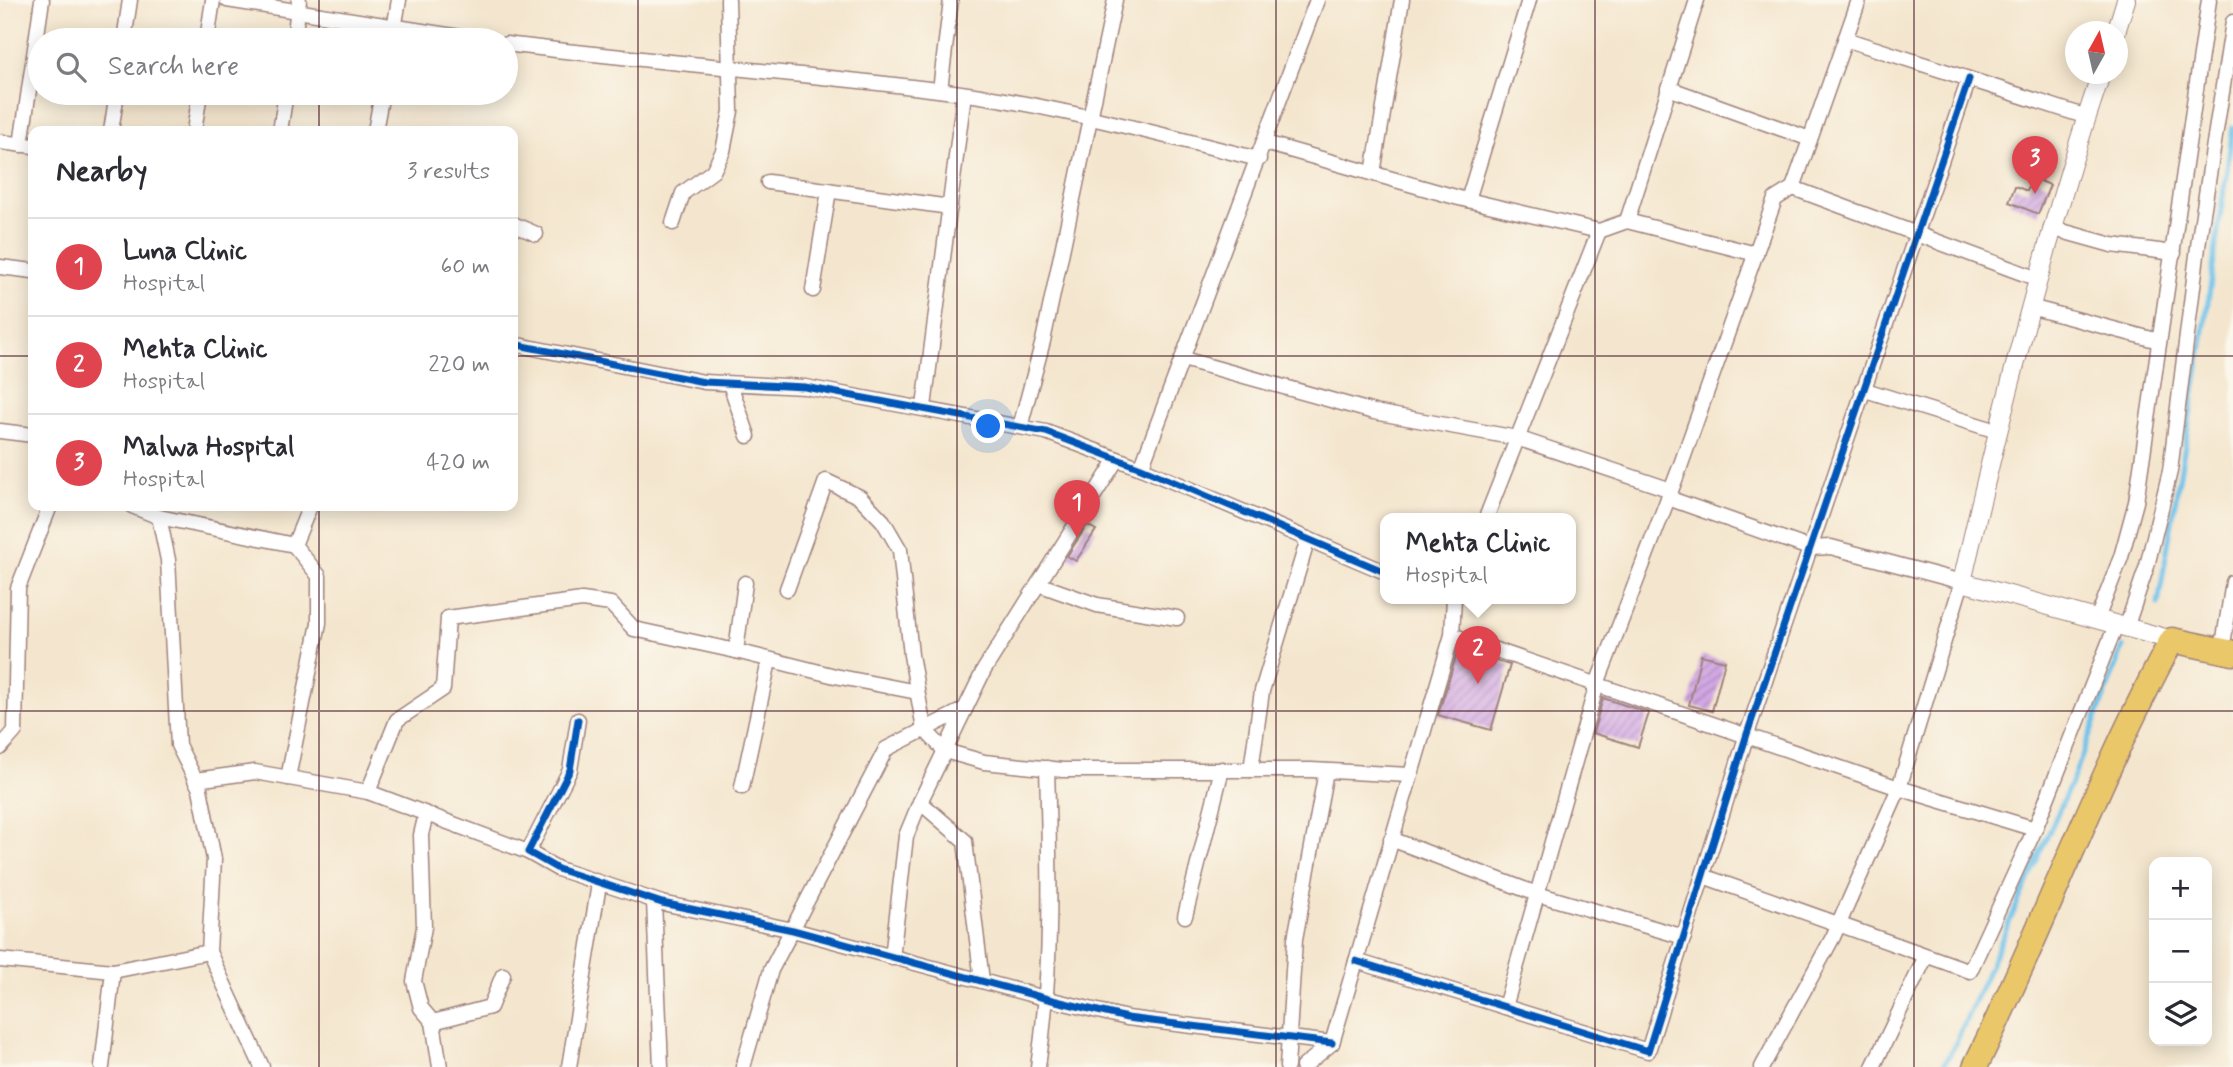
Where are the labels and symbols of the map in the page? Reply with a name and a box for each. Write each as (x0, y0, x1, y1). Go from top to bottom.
north arrow (2065, 21, 2128, 84)
pin: 3 (2012, 136, 2058, 194)
your location (971, 409, 1005, 443)
pin: 1 (1054, 480, 1100, 538)
pin: 2 (1455, 626, 1501, 684)

